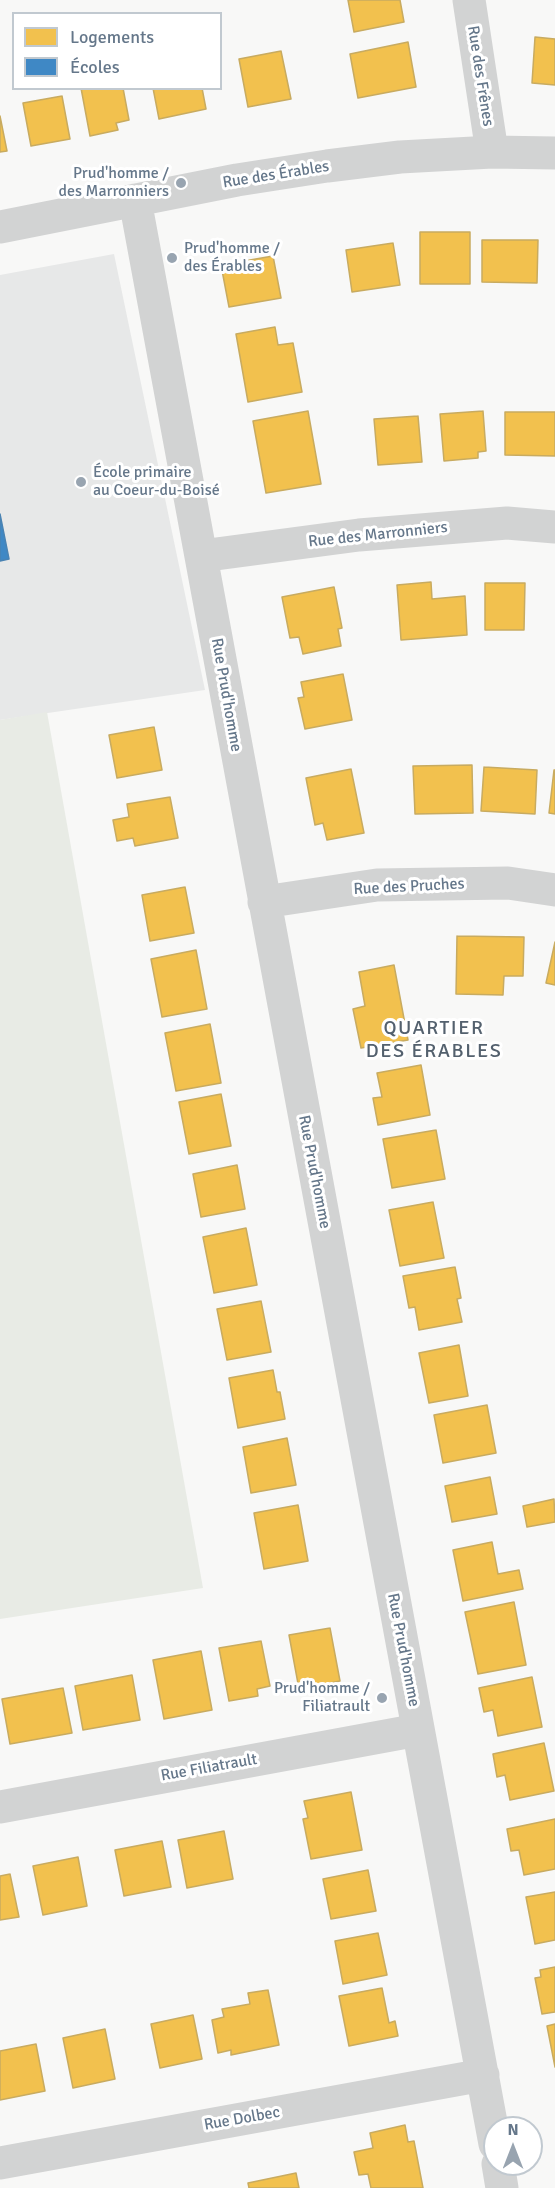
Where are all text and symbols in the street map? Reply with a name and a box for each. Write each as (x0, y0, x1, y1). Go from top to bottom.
legend (12, 12, 222, 90)
street label: Rue des Frênes (463, 24, 497, 128)
text: Logements (70, 26, 154, 48)
text: Écoles (70, 56, 120, 78)
street label: Rue des Érables (221, 157, 331, 193)
place label: Prud'homme / des Marronniers (58, 164, 169, 202)
marker: Prud'homme / des Marronniers (174, 176, 188, 190)
place label: Prud'homme / des Érables (184, 239, 280, 277)
marker: Prud'homme / des Érables (165, 251, 179, 265)
place label: École primaire au Coeur‑du‑Boisé (93, 463, 220, 501)
marker: École primaire au Coeur‑du‑Boisé (74, 475, 88, 489)
street label: Rue des Marronniers (307, 518, 449, 552)
street label: Rue Prud'homme (207, 637, 245, 753)
street label: Rue des Pruches (353, 875, 465, 899)
district label: QUARTIER DES ÉRABLES (366, 1017, 502, 1064)
street label: Rue Prud'homme (294, 1114, 334, 1230)
street label: Rue Prud'homme (383, 1592, 423, 1708)
place label: Prud'homme / Filiatrault (274, 1679, 370, 1717)
marker: Prud'homme / Filiatrault (375, 1691, 389, 1705)
street label: Rue Filiatrault (159, 1750, 259, 1786)
street label: Rue Dolbec (202, 2103, 282, 2135)
north arrow (483, 2116, 543, 2176)
text: N (507, 2120, 519, 2140)

